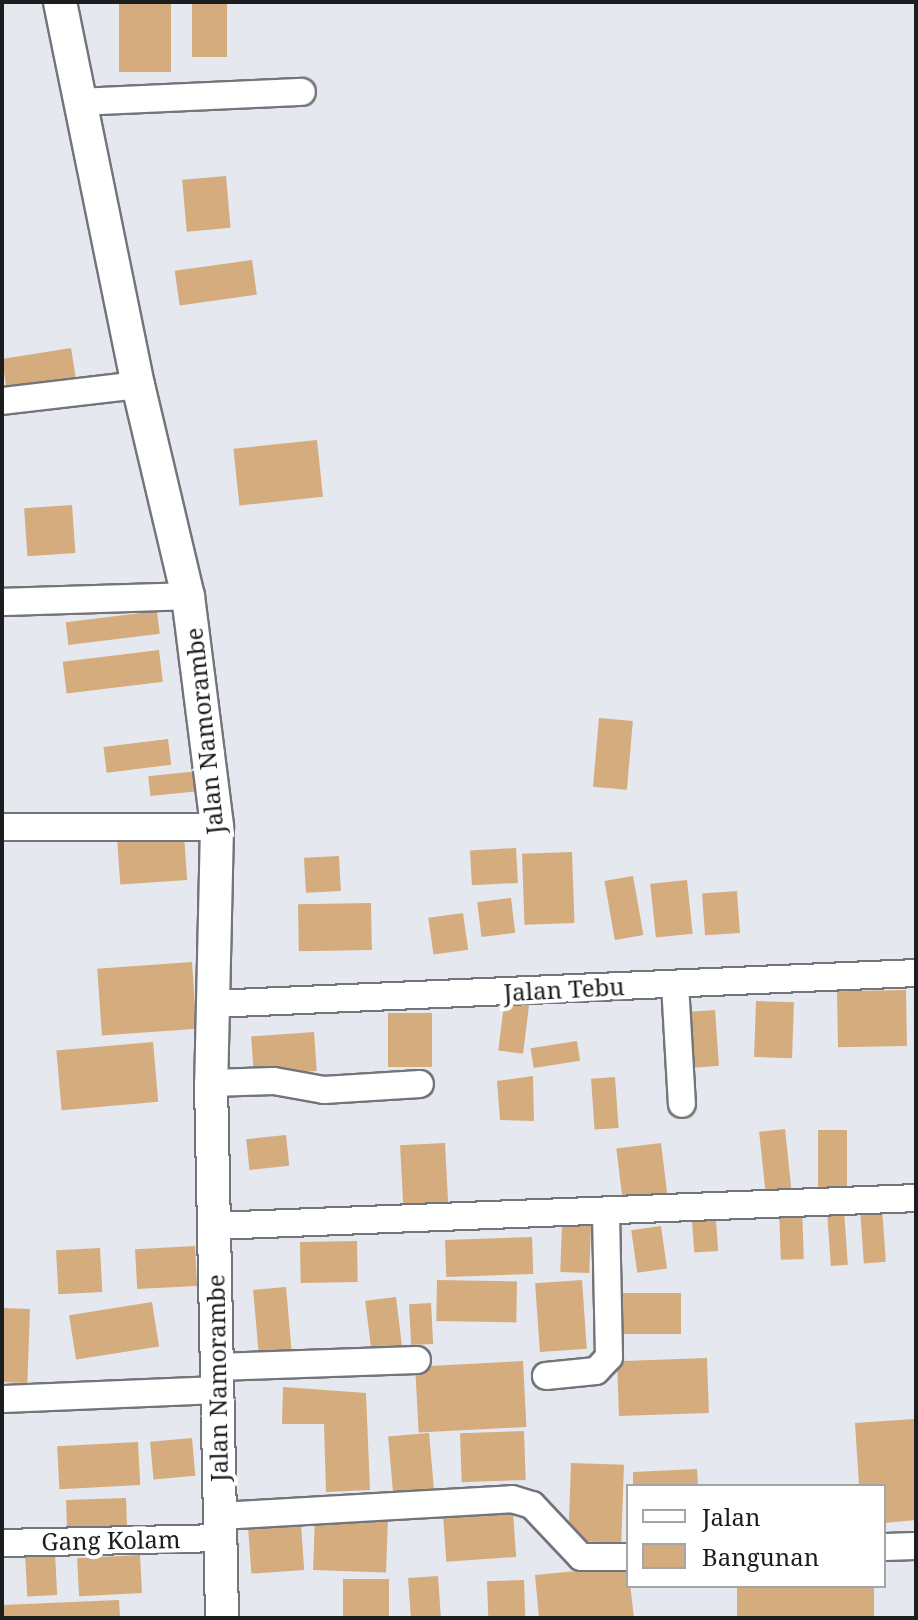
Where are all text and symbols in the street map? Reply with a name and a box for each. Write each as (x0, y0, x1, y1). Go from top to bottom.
street label: Jalan Namorambe (179, 626, 229, 836)
street label: Jalan Tebu (503, 971, 625, 1007)
street label: Jalan Namorambe (201, 1274, 233, 1482)
legend (626, 1484, 886, 1588)
text: Jalan (702, 1500, 761, 1533)
street label: Gang Kolam (41, 1524, 181, 1556)
text: Bangunan (702, 1540, 819, 1573)

